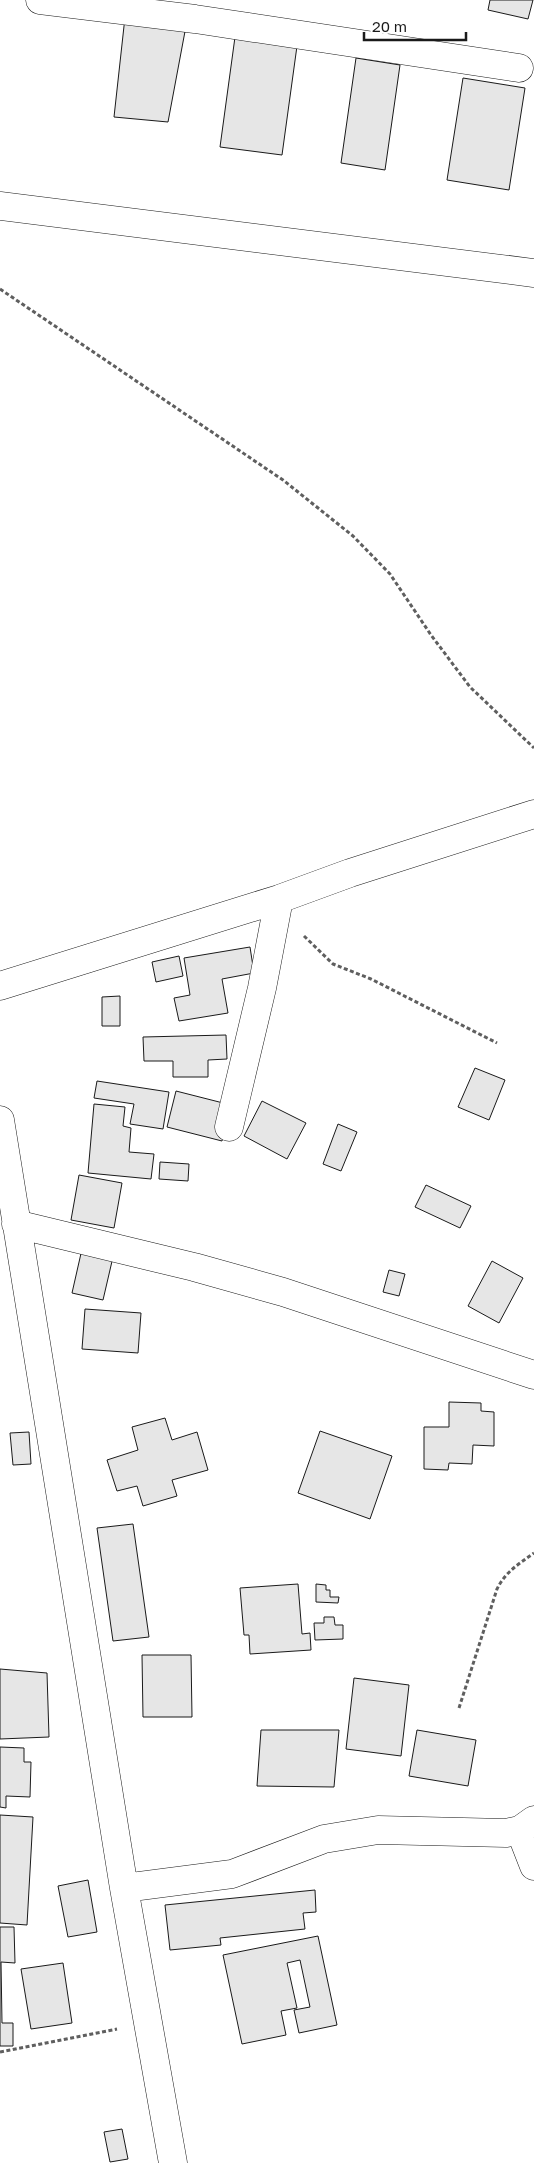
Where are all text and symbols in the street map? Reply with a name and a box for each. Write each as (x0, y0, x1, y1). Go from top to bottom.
scale bar (364, 10, 466, 42)
text: 20 m (372, 17, 407, 35)

